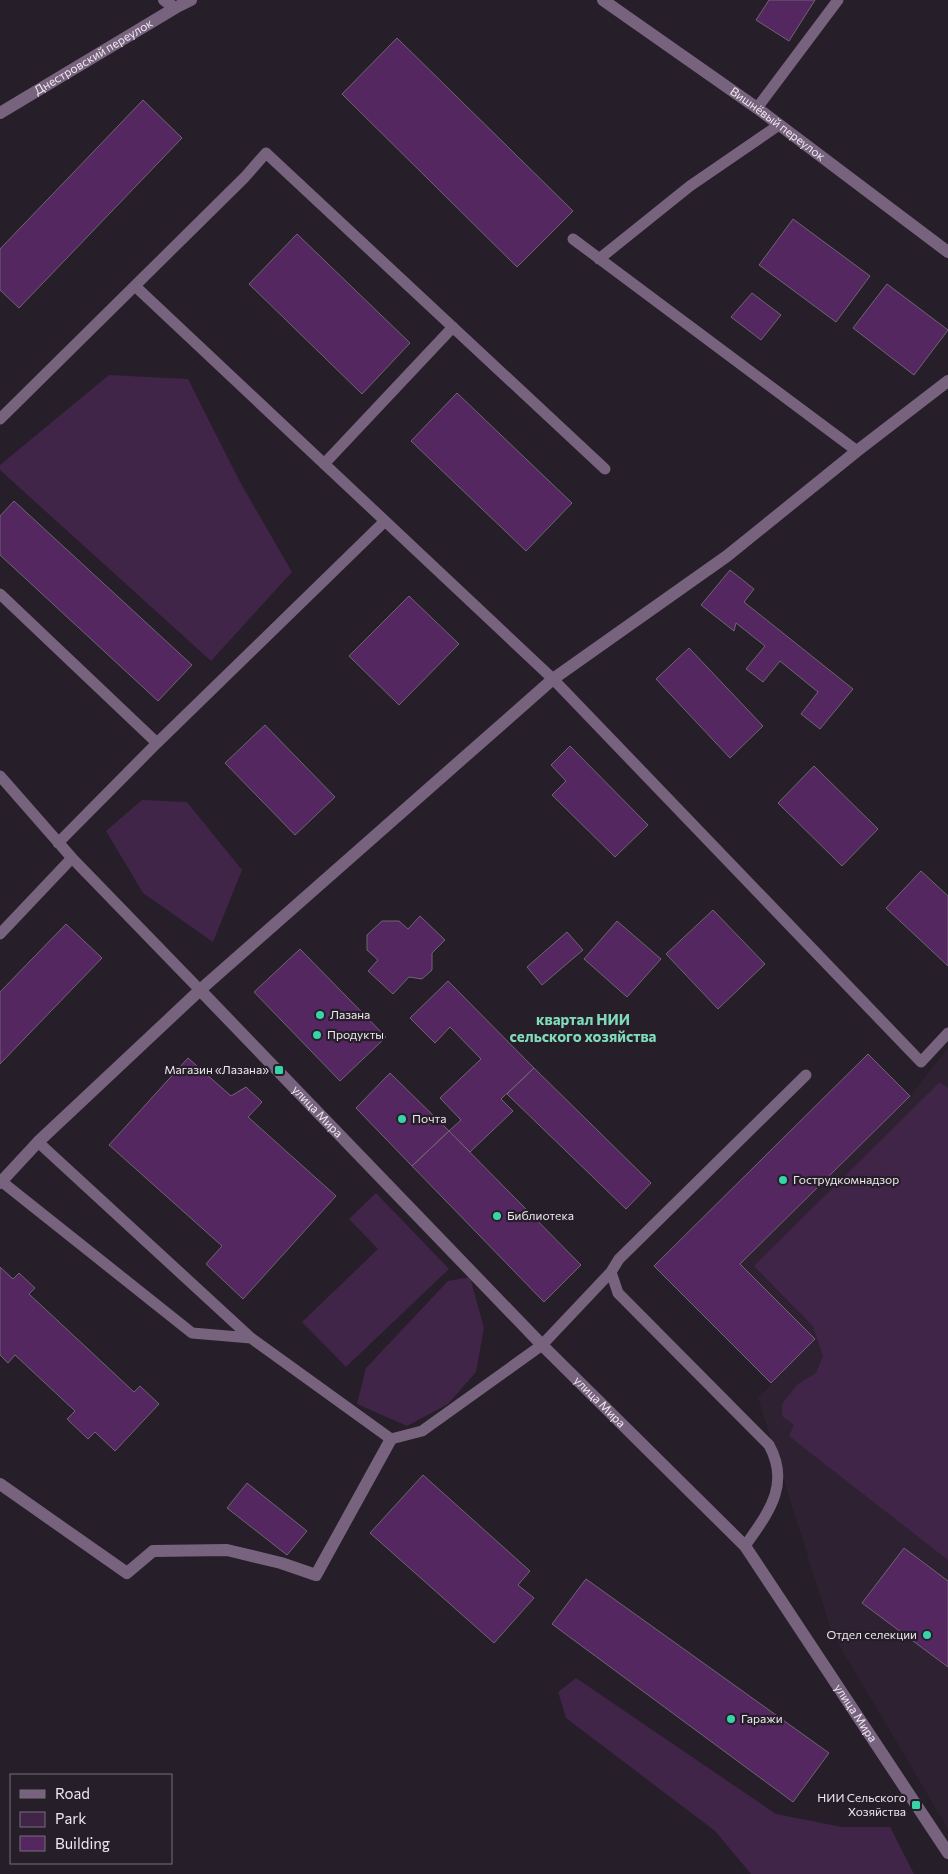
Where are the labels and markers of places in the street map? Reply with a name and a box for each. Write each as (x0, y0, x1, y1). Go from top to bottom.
place label: Лазана (330, 1007, 370, 1021)
marker: Лазана (314, 1009, 326, 1021)
place label: Продукты (327, 1027, 384, 1041)
marker: Продукты (311, 1029, 323, 1041)
place label: Магазин «Лазана» (164, 1062, 269, 1076)
marker: Магазин «Лазана» (273, 1064, 285, 1076)
place label: Почта (412, 1111, 446, 1125)
marker: Почта (396, 1113, 408, 1125)
place label: Гострудкомнадзор (793, 1172, 899, 1186)
marker: Гострудкомнадзор (777, 1174, 789, 1186)
place label: Библиотека (507, 1208, 574, 1222)
marker: Библиотека (491, 1210, 503, 1222)
place label: Отдел селекции (827, 1627, 917, 1641)
marker: Отдел селекции (921, 1629, 933, 1641)
place label: Гаражи (741, 1711, 783, 1725)
marker: Гаражи (725, 1713, 737, 1725)
place label: НИИ Сельского Хозяйства (817, 1790, 906, 1818)
marker: НИИ Сельского Хозяйства (910, 1799, 922, 1811)

